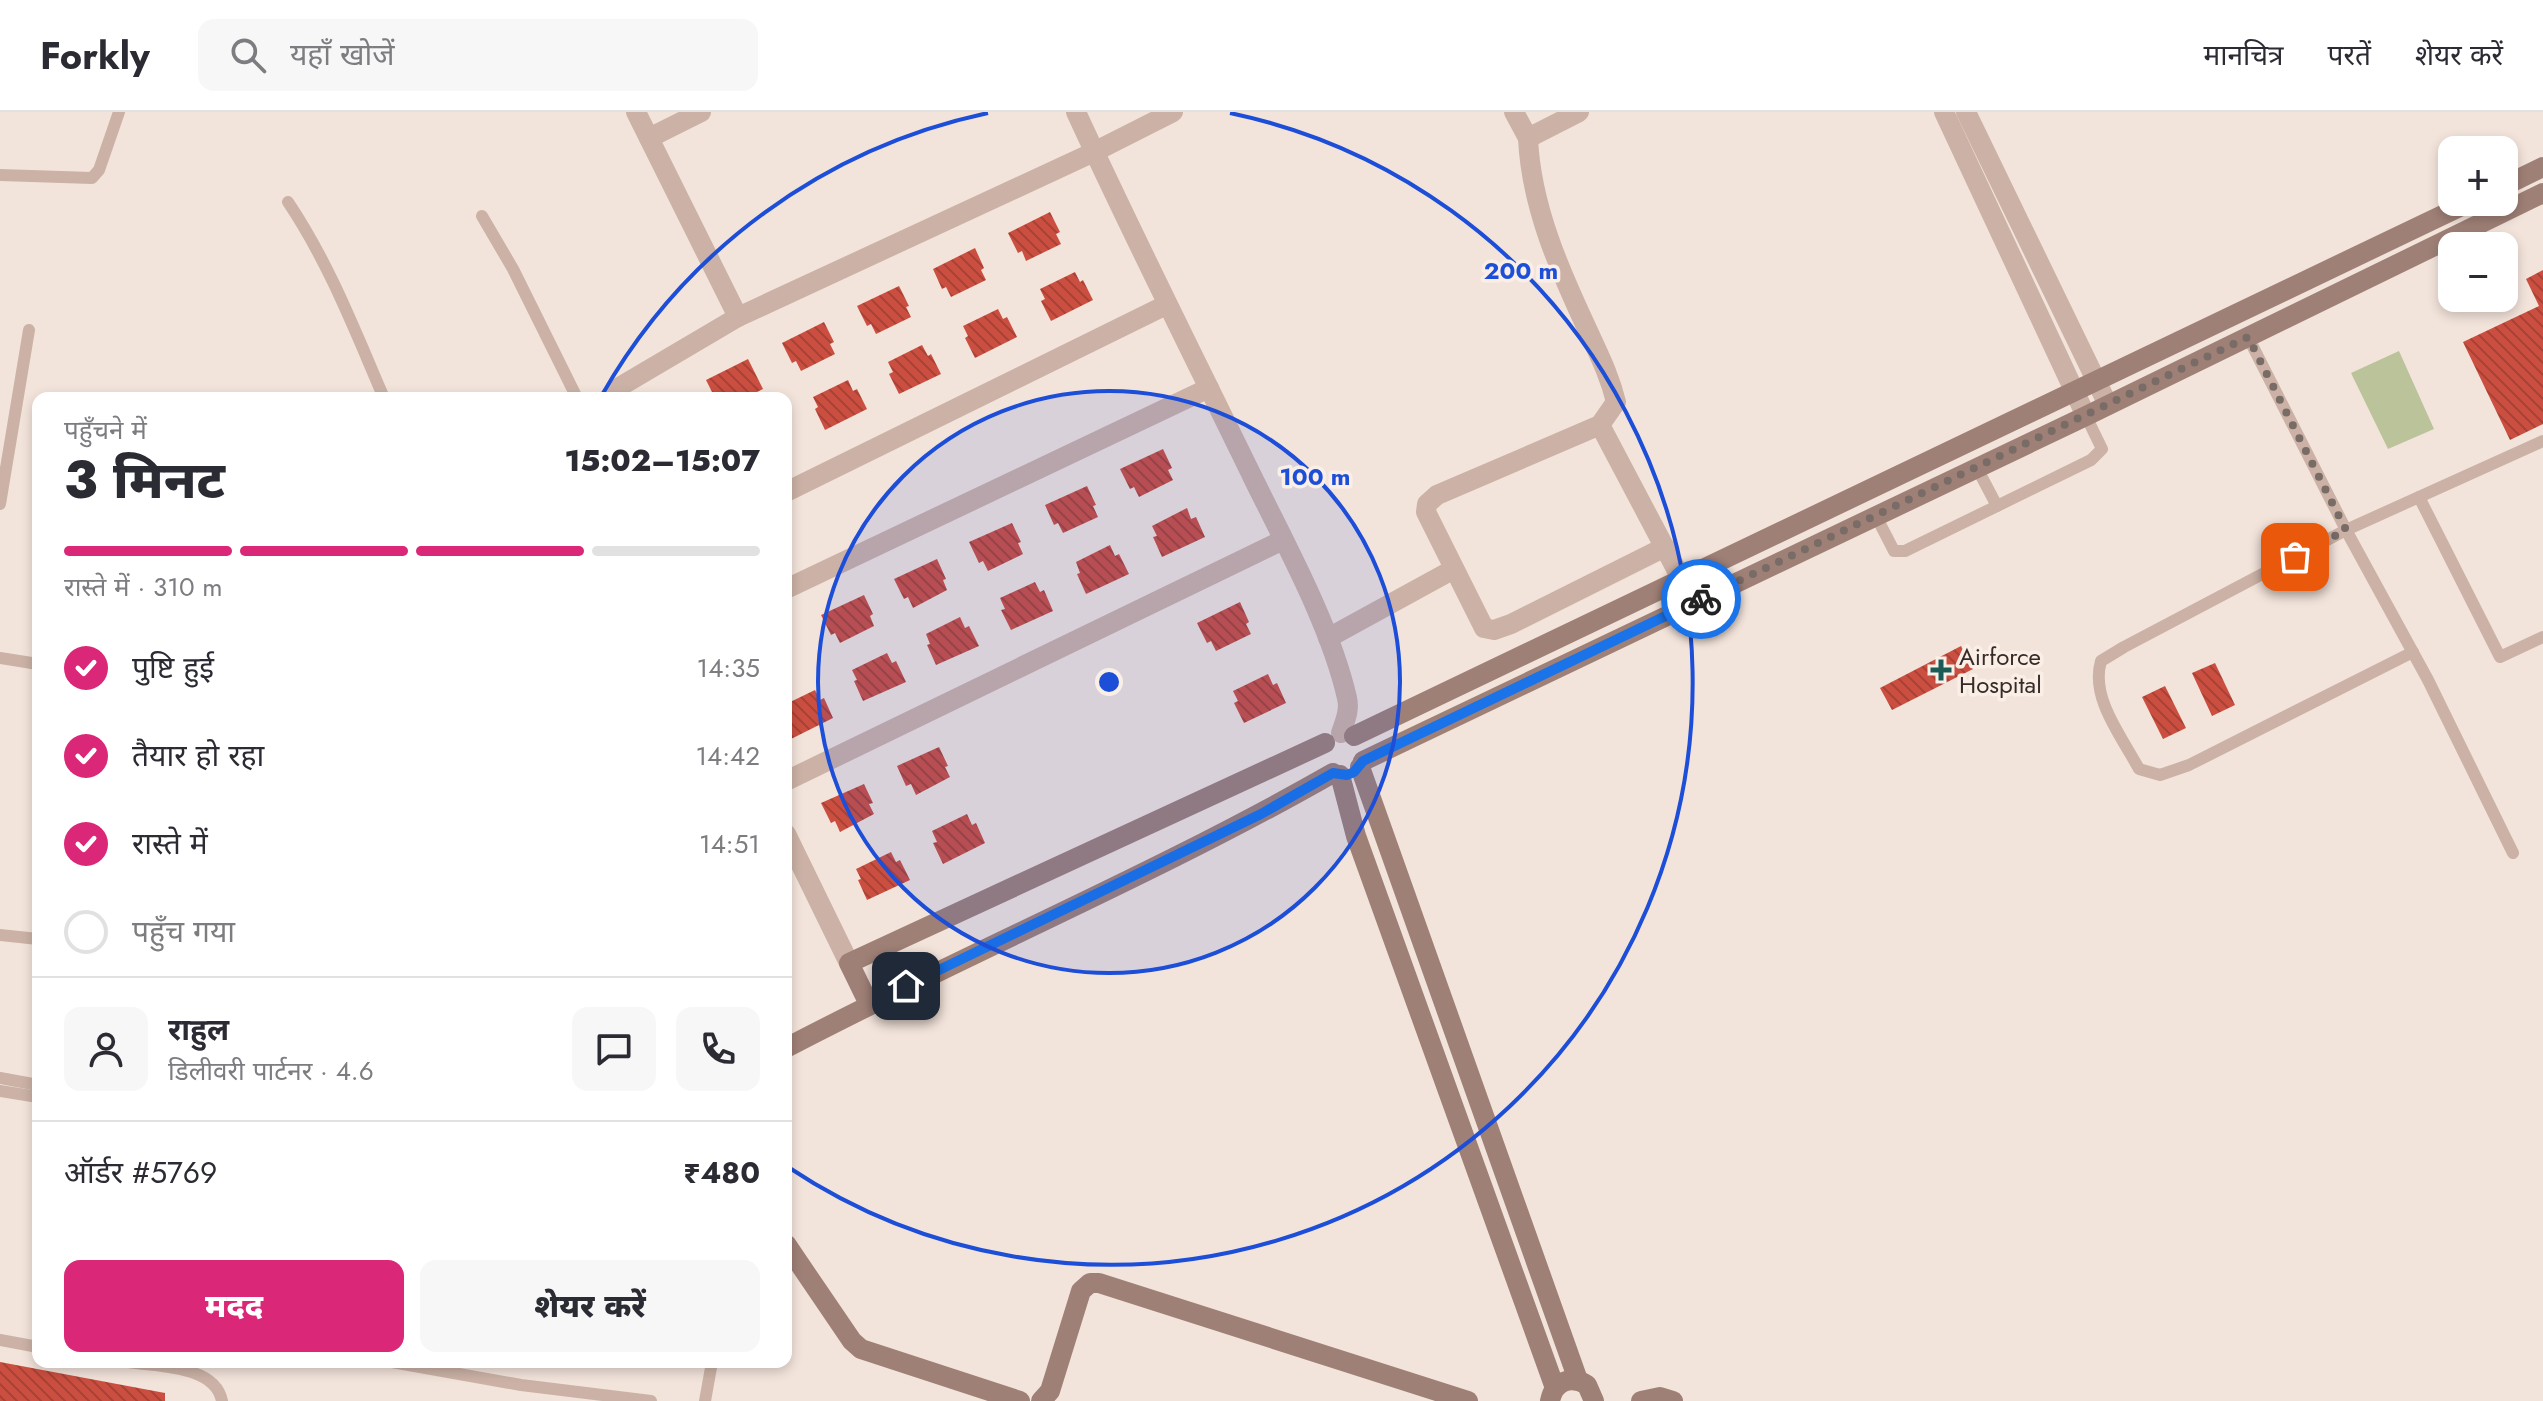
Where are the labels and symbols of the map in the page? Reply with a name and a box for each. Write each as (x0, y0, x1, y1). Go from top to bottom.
text: 200 m (1484, 253, 1558, 288)
text: 100 m (1280, 459, 1350, 494)
pin (2261, 523, 2329, 591)
courier (1661, 559, 1741, 639)
place label: Airforce Hospital (1959, 639, 2042, 702)
marker: Airforce Hospital (1930, 659, 1952, 681)
centre of rings (1095, 668, 1123, 696)
pin (872, 952, 940, 1020)

